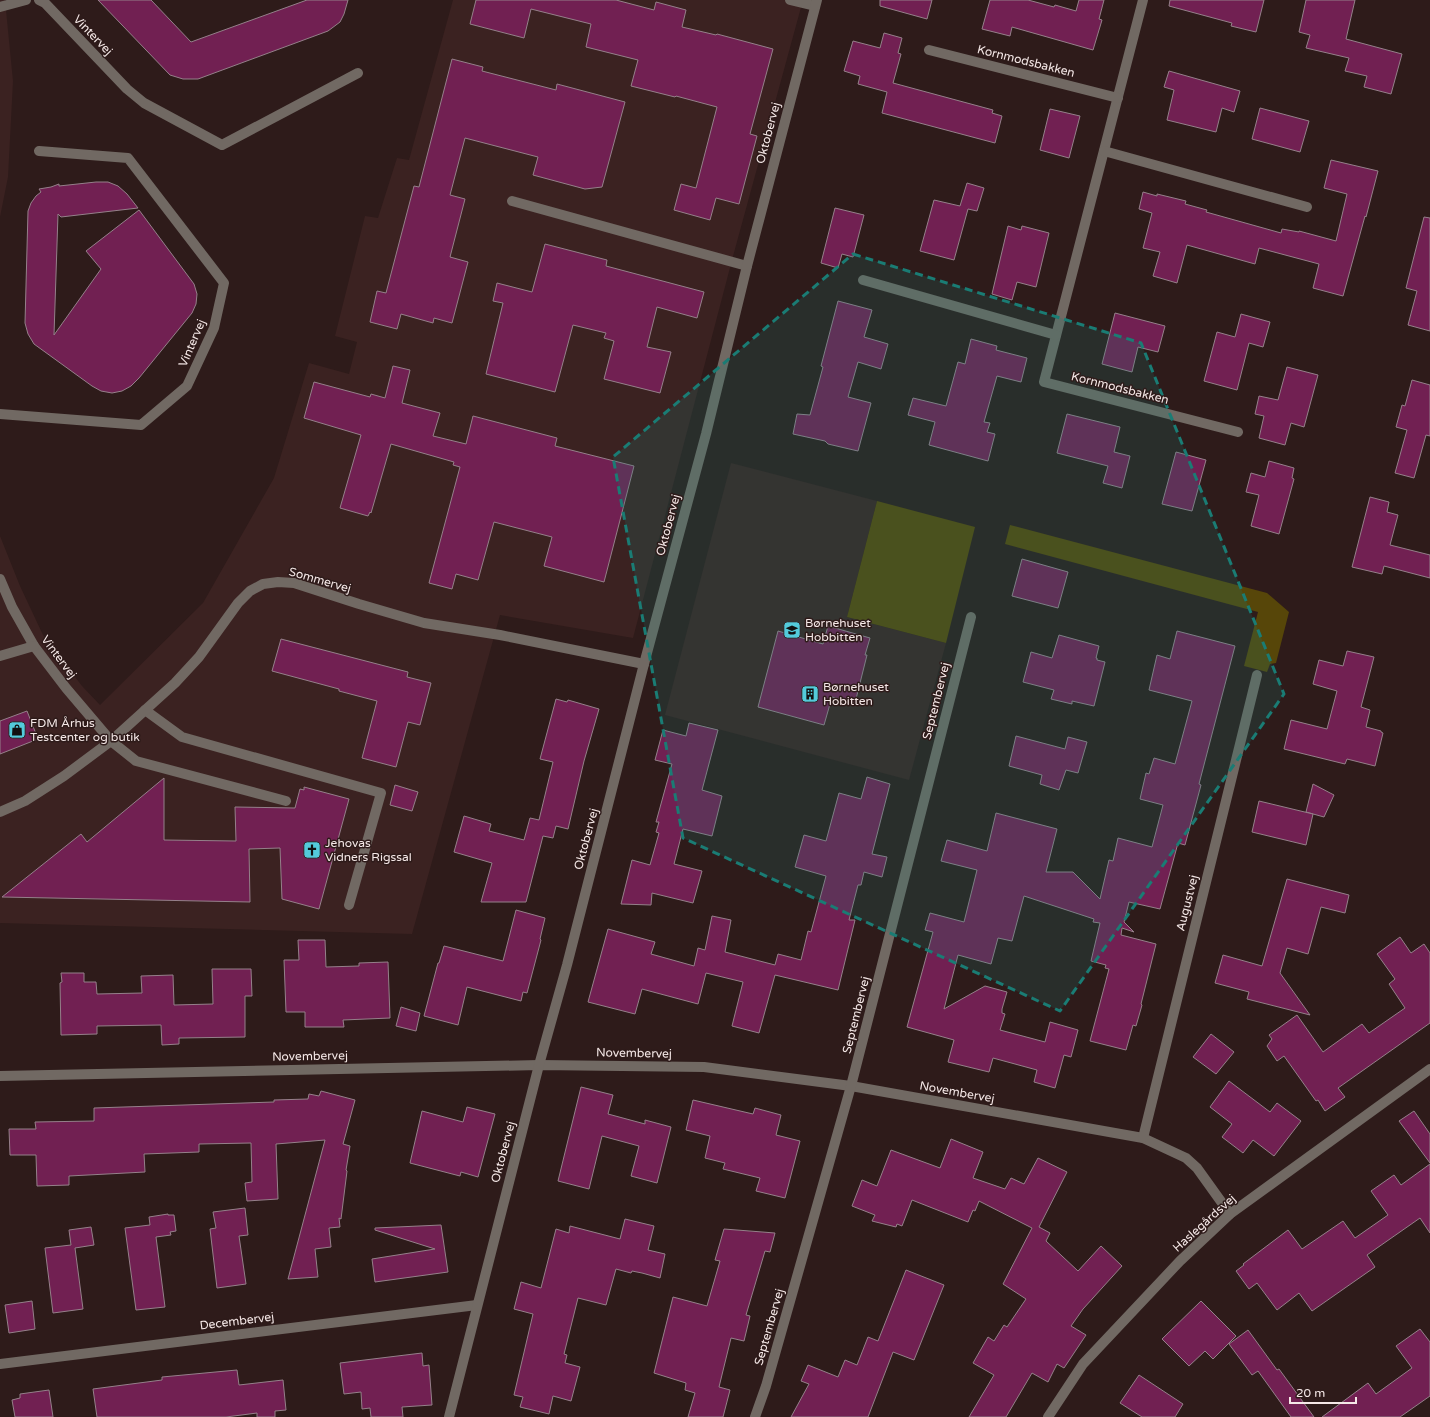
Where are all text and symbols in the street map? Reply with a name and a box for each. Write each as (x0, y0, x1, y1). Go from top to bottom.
street label: Vintervej (70, 12, 116, 58)
street label: Kornmodsbakken (976, 42, 1076, 80)
street label: Oktobervej (753, 101, 783, 165)
street label: Vintervej (176, 317, 208, 369)
street label: Kornmodsbakken (1070, 369, 1170, 407)
street label: Oktobervej (653, 493, 683, 557)
street label: Sommervej (287, 564, 353, 596)
place label: Børnehuset Hobbitten (805, 616, 871, 644)
school or university icon: Børnehuset Hobbitten (782, 620, 802, 640)
street label: Vintervej (38, 633, 80, 681)
street label: Septembervej (920, 661, 952, 741)
place label: Børnehuset Hobitten (823, 680, 889, 708)
building icon: Børnehuset Hobitten (800, 684, 820, 704)
place label: FDM Århus Testcenter og butik (30, 716, 140, 744)
shop icon: FDM Århus Testcenter og butik (7, 720, 27, 740)
street label: Oktobervej (571, 807, 601, 871)
place label: Jehovas Vidners Rigssal (325, 836, 412, 864)
church icon: Jehovas Vidners Rigssal (302, 840, 322, 860)
street label: Augustvej (1173, 873, 1201, 933)
street label: Septembervej (840, 975, 872, 1055)
street label: Novembervej (596, 1045, 672, 1061)
street label: Novembervej (272, 1048, 348, 1064)
street label: Novembervej (918, 1079, 996, 1105)
street label: Oktobervej (488, 1120, 518, 1184)
street label: Haslegårdsvej (1170, 1191, 1238, 1255)
street label: Septembervej (751, 1287, 787, 1367)
street label: Decembervej (199, 1309, 275, 1333)
scale bar (1290, 1379, 1356, 1405)
text: 20 m (1296, 1386, 1325, 1400)

